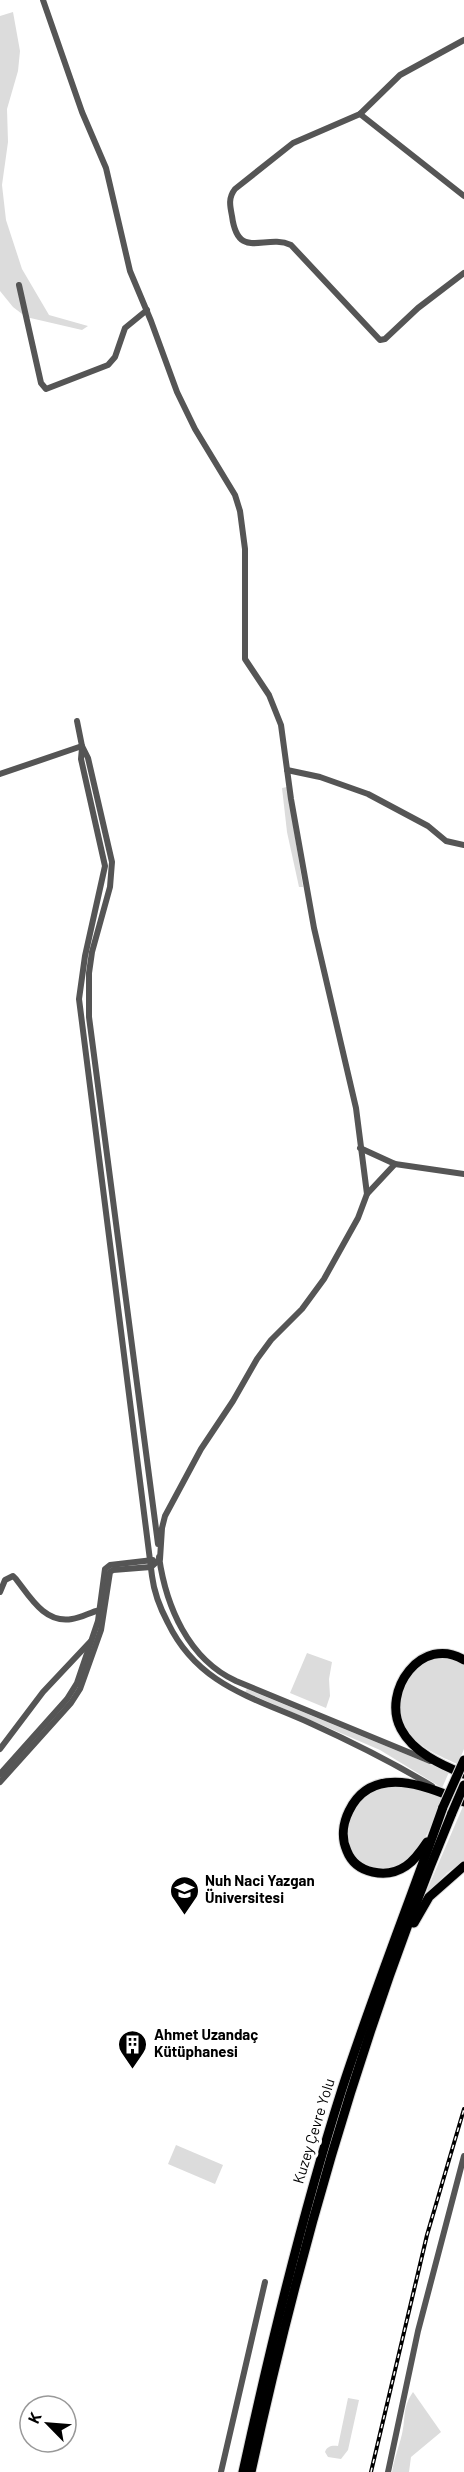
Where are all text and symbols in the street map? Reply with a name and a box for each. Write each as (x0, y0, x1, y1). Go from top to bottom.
place label: Nuh Naci Yazgan Üniversitesi (205, 1871, 315, 1906)
school or university icon: Nuh Naci Yazgan Üniversitesi (168, 1874, 200, 1916)
place label: Ahmet Uzandaç Kütüphanesi (154, 2025, 258, 2060)
building icon: Ahmet Uzandaç Kütüphanesi (117, 2028, 149, 2070)
street label: Kuzey Çevre Yolu (288, 2076, 338, 2186)
north arrow (18, 2394, 78, 2454)
text: K (23, 2409, 45, 2426)

